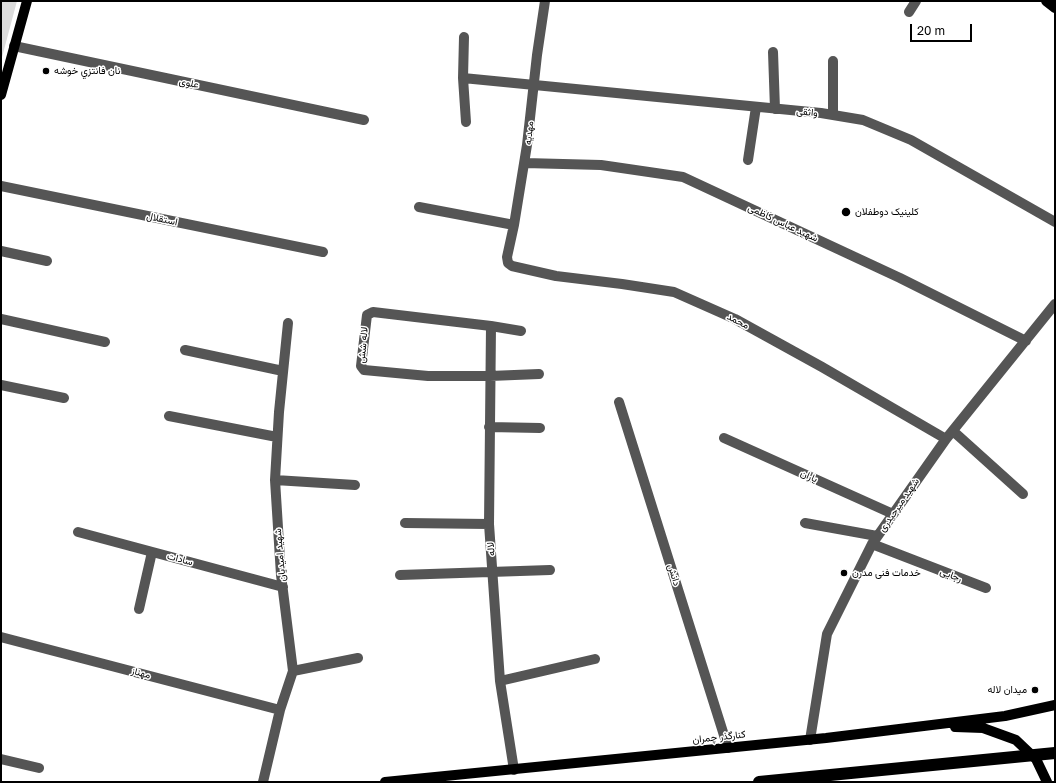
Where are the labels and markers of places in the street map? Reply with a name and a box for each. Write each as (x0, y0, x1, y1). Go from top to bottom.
place label: نان فانتزي خوشه (54, 65, 120, 77)
marker: نان فانتزي خوشه (41, 66, 51, 76)
marker: کلینیک دوطفلان (840, 206, 852, 218)
place label: کلینیک دوطفلان (855, 206, 919, 218)
place label: خدمات فنی مدرن (852, 567, 921, 579)
marker: خدمات فنی مدرن (839, 568, 849, 578)
place label: میدان لاله (987, 684, 1027, 696)
marker: میدان لاله (1030, 685, 1040, 695)

